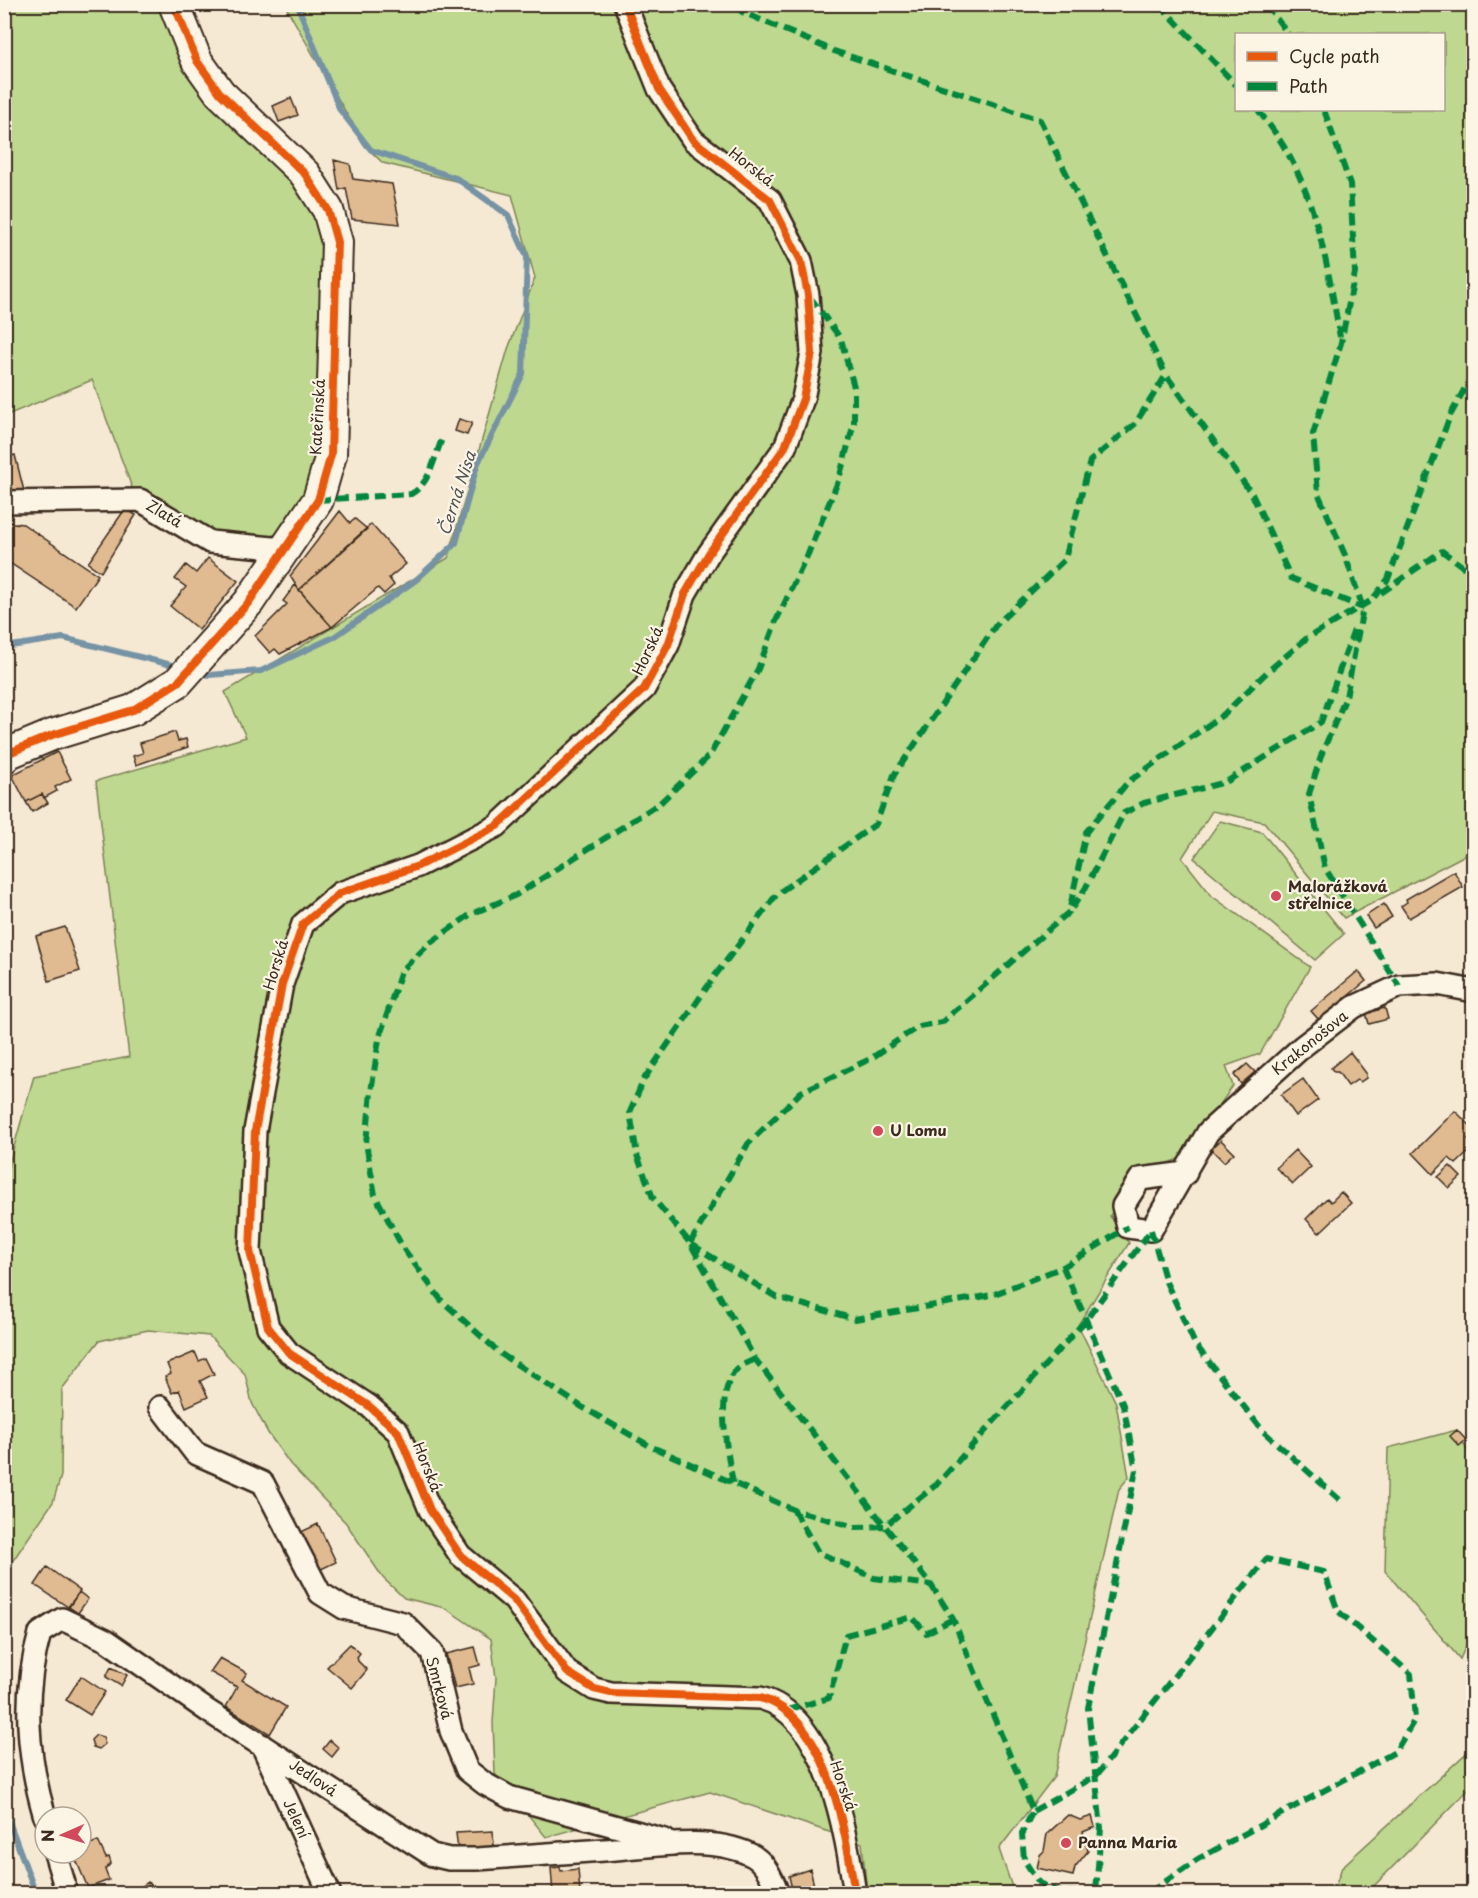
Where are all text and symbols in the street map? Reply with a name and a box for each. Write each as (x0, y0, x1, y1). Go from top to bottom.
legend (1235, 33, 1445, 111)
text: Cycle path (1289, 42, 1380, 69)
text: Path (1289, 72, 1328, 99)
street label: Horská (724, 141, 780, 191)
street label: Kateřinská (303, 378, 330, 456)
water label: Černá Nisa (431, 447, 481, 538)
street label: Zlatá (142, 493, 188, 533)
street label: Horská (625, 621, 668, 679)
place label: Malorážková střelnice (1288, 874, 1388, 914)
marker: Malorážková střelnice (1269, 889, 1283, 903)
street label: Horská (256, 936, 293, 993)
street label: Krakonošova (1266, 1003, 1353, 1080)
place label: U Lomu (890, 1118, 947, 1141)
marker: U Lomu (871, 1124, 885, 1138)
street label: Horská (408, 1438, 449, 1495)
street label: Smrková (421, 1654, 460, 1722)
street label: Jedlová (285, 1752, 343, 1802)
street label: Horská (825, 1757, 864, 1814)
street label: Jelení (278, 1795, 317, 1843)
north arrow (33, 1805, 93, 1865)
text: N (35, 1829, 59, 1843)
place label: Panna Maria (1078, 1830, 1178, 1853)
marker: Panna Maria (1059, 1836, 1073, 1850)

